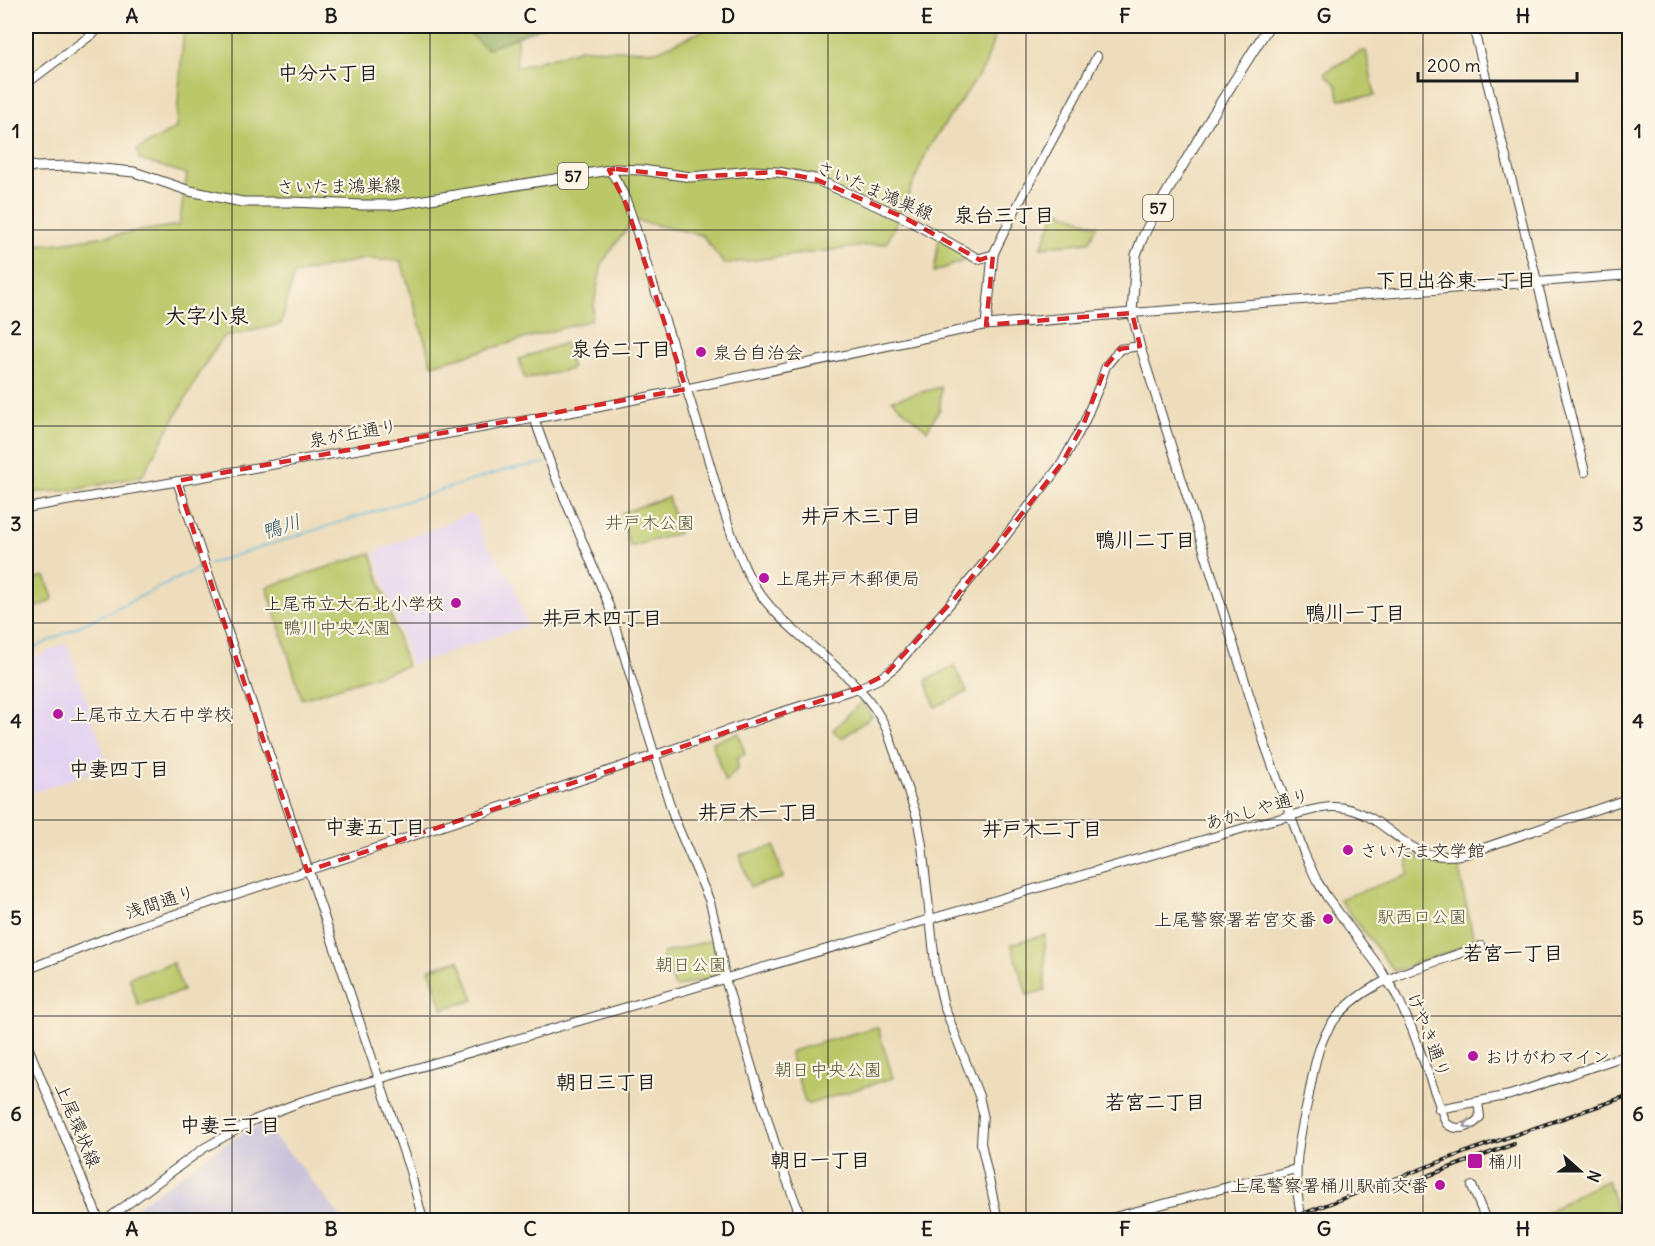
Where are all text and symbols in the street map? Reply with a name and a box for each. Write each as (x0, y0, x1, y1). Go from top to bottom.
text: A (126, 3, 139, 28)
text: B (324, 3, 338, 28)
text: C (523, 3, 537, 28)
text: D (721, 3, 735, 28)
text: E (921, 3, 933, 28)
text: F (1119, 3, 1131, 28)
text: G (1317, 3, 1331, 28)
text: H (1516, 3, 1530, 28)
scale bar (1418, 45, 1577, 83)
text: 200 m (1427, 54, 1481, 77)
district label: 中分六丁目 (278, 60, 378, 85)
text: 1 (12, 118, 20, 143)
text: 1 (1634, 118, 1642, 143)
street label: さいたま鴻巣線 (813, 155, 937, 225)
road number: 57 (558, 163, 588, 189)
street label: さいたま鴻巣線 (276, 173, 402, 199)
road number: 57 (1143, 195, 1173, 221)
district label: 泉台三丁目 (954, 202, 1054, 227)
district label: 下日出谷東一丁目 (1376, 267, 1536, 292)
district label: 大字小泉 (165, 302, 249, 329)
text: 2 (11, 315, 22, 340)
text: 2 (1633, 315, 1644, 340)
district label: 泉台二丁目 (571, 336, 671, 361)
place label: 泉台自治会 (713, 341, 803, 364)
marker: 泉台自治会 (694, 345, 708, 359)
street label: 泉が丘通り (307, 414, 399, 452)
district label: 井戸木三丁目 (801, 503, 921, 528)
water label: 鴨川 (258, 508, 304, 544)
text: 3 (10, 511, 22, 536)
park label: 井戸木公園 (605, 511, 695, 534)
text: 3 (1632, 511, 1644, 536)
district label: 鴨川二丁目 (1095, 527, 1195, 552)
place label: 上尾井戸木郵便局 (776, 567, 920, 590)
marker: 上尾井戸木郵便局 (757, 571, 771, 585)
place label: 上尾市立大石北小学校 (264, 592, 444, 615)
marker: 上尾市立大石北小学校 (449, 596, 463, 610)
district label: 鴨川一丁目 (1305, 600, 1405, 625)
district label: 井戸木四丁目 (542, 605, 662, 630)
park label: 鴨川中央公園 (283, 616, 391, 639)
place label: 上尾市立大石中学校 (70, 703, 232, 726)
marker: 上尾市立大石中学校 (51, 707, 65, 721)
text: 4 (10, 708, 22, 733)
text: 4 (1632, 708, 1644, 733)
district label: 中妻四丁目 (69, 756, 169, 781)
street label: あかしや通り (1202, 783, 1312, 835)
district label: 井戸木一丁目 (698, 799, 818, 824)
district label: 中妻五丁目 (325, 814, 425, 839)
district label: 井戸木二丁目 (982, 816, 1102, 841)
place label: さいたま文学館 (1360, 839, 1485, 862)
marker: さいたま文学館 (1341, 843, 1355, 857)
street label: 浅間通り (122, 880, 198, 924)
text: 5 (10, 905, 22, 930)
park label: 駅西口公園 (1377, 905, 1467, 928)
text: 5 (1632, 905, 1644, 930)
place label: 上尾警察署若宮交番 (1154, 908, 1316, 931)
marker: 上尾警察署若宮交番 (1321, 912, 1335, 926)
district label: 若宮一丁目 (1463, 940, 1563, 965)
park label: 朝日公園 (655, 953, 727, 976)
street label: けやき通り (1402, 989, 1456, 1081)
place label: おけがわマイン (1485, 1045, 1610, 1068)
marker: おけがわマイン (1466, 1049, 1480, 1063)
park label: 朝日中央公園 (774, 1058, 882, 1081)
district label: 朝日三丁目 (556, 1069, 656, 1094)
street label: 上尾環状線 (50, 1079, 106, 1171)
district label: 若宮二丁目 (1105, 1089, 1205, 1114)
text: 6 (10, 1101, 22, 1126)
text: 6 (1632, 1101, 1644, 1126)
district label: 中妻三丁目 (180, 1112, 280, 1137)
one-way arrow (1463, 1118, 1474, 1130)
north arrow (1550, 1141, 1610, 1201)
district label: 朝日一丁目 (770, 1147, 870, 1172)
place label: 桶川 (1488, 1150, 1524, 1173)
marker: 桶川 (1466, 1152, 1484, 1170)
text: N (1583, 1168, 1605, 1185)
place label: 上尾警察署桶川駅前交番 (1230, 1174, 1428, 1197)
marker: 上尾警察署桶川駅前交番 (1433, 1178, 1447, 1192)
text: A (126, 1216, 139, 1241)
text: B (324, 1216, 338, 1241)
text: C (523, 1216, 537, 1241)
text: D (721, 1216, 735, 1241)
text: E (921, 1216, 933, 1241)
text: F (1119, 1216, 1131, 1241)
text: G (1317, 1216, 1331, 1241)
text: H (1516, 1216, 1530, 1241)

